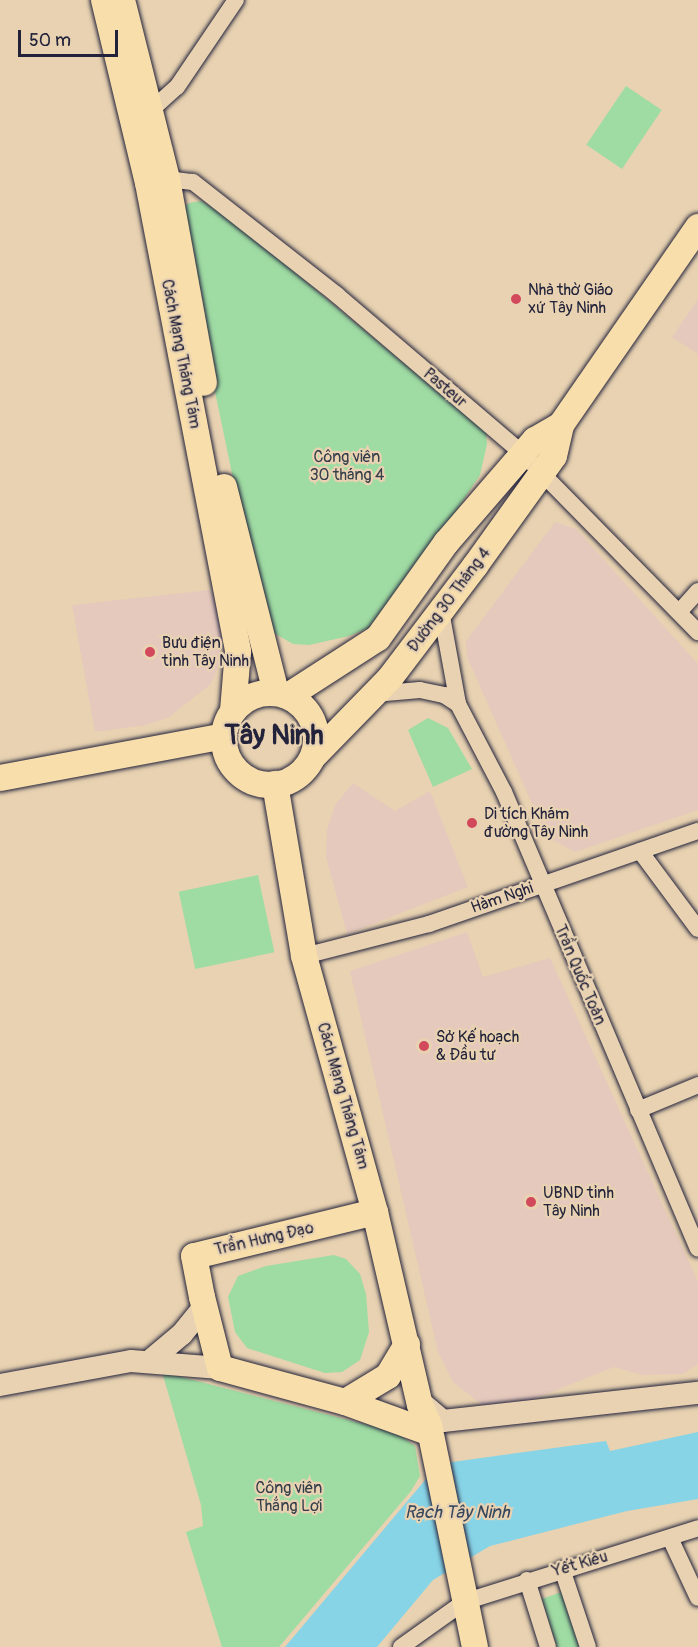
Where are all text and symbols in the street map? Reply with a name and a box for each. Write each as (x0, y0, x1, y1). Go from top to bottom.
scale bar (21, 18, 122, 56)
text: 50 m (29, 29, 71, 52)
street label: Cách Mạng Tháng Tám (157, 278, 205, 430)
place label: Nhà thờ Giáo xứ Tây Ninh (528, 280, 613, 318)
marker: Nhà thờ Giáo xứ Tây Ninh (509, 292, 523, 306)
street label: Pasteur (419, 364, 471, 412)
park label: Công viên 30 tháng 4 (310, 447, 384, 485)
street label: Đường 30 Tháng 4 (404, 544, 494, 656)
place label: Bưu điện tỉnh Tây Ninh (162, 633, 249, 671)
marker: Bưu điện tỉnh Tây Ninh (143, 645, 157, 659)
district label: Tây Ninh (224, 719, 324, 753)
place label: Di tích Khám đường Tây Ninh (484, 804, 588, 842)
marker: Di tích Khám đường Tây Ninh (465, 816, 479, 830)
street label: Hàm Nghi (468, 878, 536, 918)
street label: Trần Quốc Toản (550, 922, 610, 1028)
street label: Cách Mạng Tháng Tám (313, 1021, 373, 1171)
place label: Sở Kế hoạch & Đầu tư (436, 1027, 519, 1065)
marker: Sở Kế hoạch & Đầu tư (417, 1039, 431, 1053)
place label: UBND tỉnh Tây Ninh (543, 1183, 614, 1221)
marker: UBND tỉnh Tây Ninh (524, 1195, 538, 1209)
street label: Trần Hưng Đạo (213, 1218, 315, 1260)
park label: Công viên Thắng Lợi (256, 1478, 322, 1516)
water label: Rạch Tây Ninh (405, 1502, 509, 1524)
street label: Yết Kiêu (550, 1547, 610, 1581)

